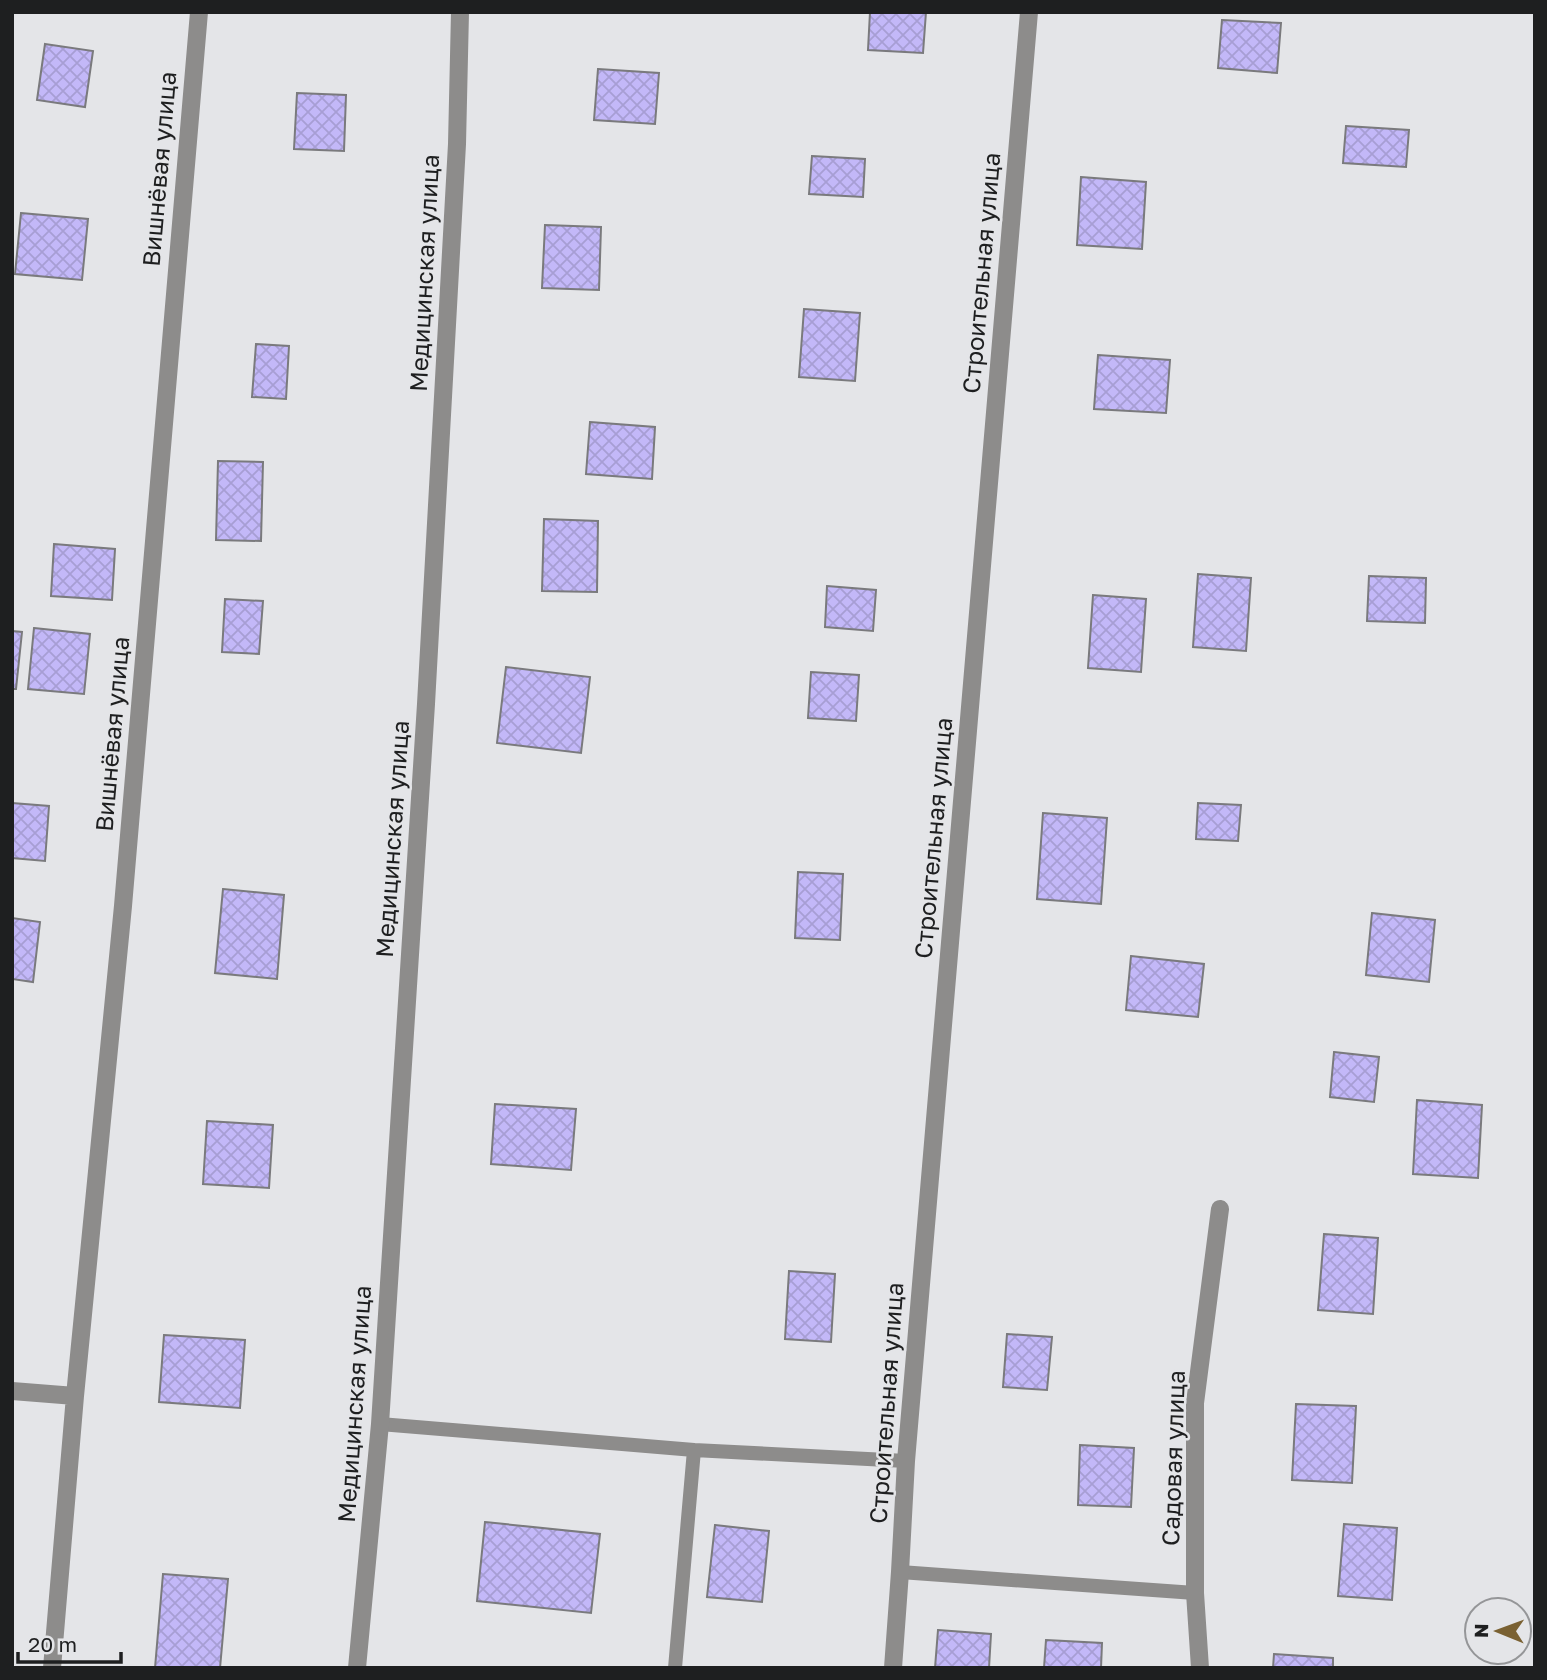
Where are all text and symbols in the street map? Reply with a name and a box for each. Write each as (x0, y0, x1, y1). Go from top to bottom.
street label: Вишнёвая улица (136, 70, 181, 268)
street label: Строительная улица (956, 151, 1005, 395)
street label: Медицинская улица (403, 153, 444, 392)
street label: Вишнёвая улица (89, 635, 134, 833)
street label: Строительная улица (908, 716, 957, 960)
street label: Медицинская улица (369, 719, 414, 959)
street label: Строительная улица (863, 1281, 908, 1525)
street label: Медицинская улица (331, 1284, 376, 1524)
street label: Садовая улица (1155, 1370, 1190, 1546)
north arrow (1463, 1596, 1533, 1666)
scale bar (18, 1620, 121, 1664)
text: N (1469, 1623, 1492, 1638)
text: 20 m (28, 1631, 77, 1657)

